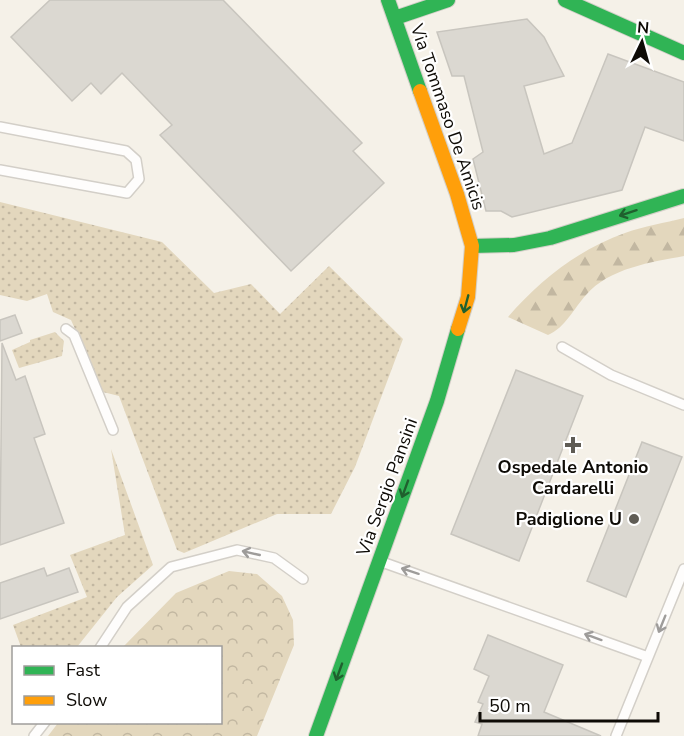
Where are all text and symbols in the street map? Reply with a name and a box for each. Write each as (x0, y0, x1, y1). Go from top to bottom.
north arrow (612, 12, 672, 72)
text: N (636, 17, 650, 40)
street label: Via Tommaso De Amicis (405, 20, 491, 213)
one-way arrow (619, 208, 638, 219)
one-way arrow (459, 294, 471, 313)
street label: Via Sergio Pansini (351, 415, 423, 560)
marker: Ospedale Antonio Cardarelli (564, 436, 582, 454)
place label: Ospedale Antonio Cardarelli (498, 455, 648, 500)
one-way arrow (399, 479, 410, 498)
place label: Padiglione U (515, 507, 622, 531)
marker: Padiglione U (627, 512, 641, 526)
one-way arrow (242, 547, 261, 559)
one-way arrow (401, 565, 420, 576)
one-way arrow (656, 614, 667, 632)
one-way arrow (584, 631, 603, 642)
legend (12, 646, 222, 724)
text: Fast (66, 658, 101, 682)
one-way arrow (333, 662, 344, 681)
scale bar (480, 685, 658, 723)
text: Slow (66, 688, 107, 712)
text: 50 m (489, 694, 531, 718)

